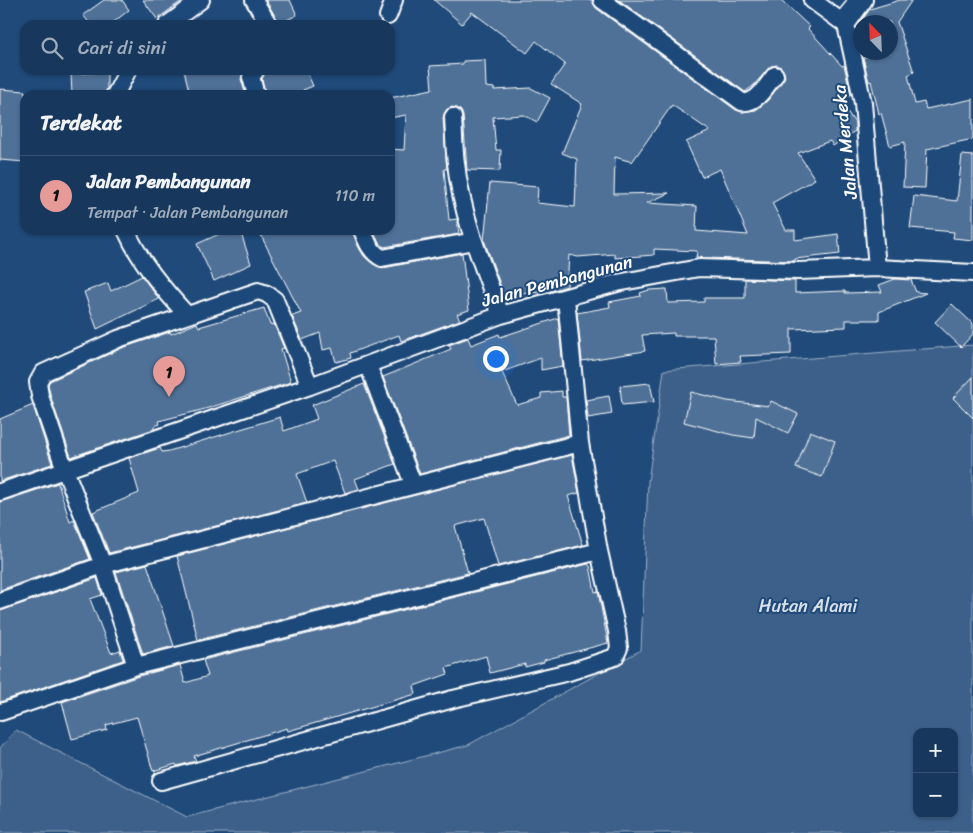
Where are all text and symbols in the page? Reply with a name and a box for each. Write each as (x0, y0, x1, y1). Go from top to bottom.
north arrow (853, 15, 898, 60)
search box (20, 20, 395, 75)
text: Cari di sini (78, 31, 166, 64)
icon: search (38, 34, 66, 62)
street label: Jalan Merdeka (823, 82, 867, 202)
text: Terdekat (40, 104, 122, 142)
text: Jalan Pembangunan (87, 165, 251, 198)
text: 1 (53, 181, 59, 210)
text: 110 m (335, 181, 375, 210)
text: Tempat · Jalan Pembangunan (87, 198, 288, 227)
street label: Jalan Pembangunan (477, 245, 636, 317)
your location (483, 346, 509, 372)
pin: 1 (153, 356, 185, 397)
park label: Hutan Alami (759, 590, 858, 622)
map controls (913, 728, 958, 818)
button: + (913, 728, 958, 773)
button: − (913, 773, 958, 818)

